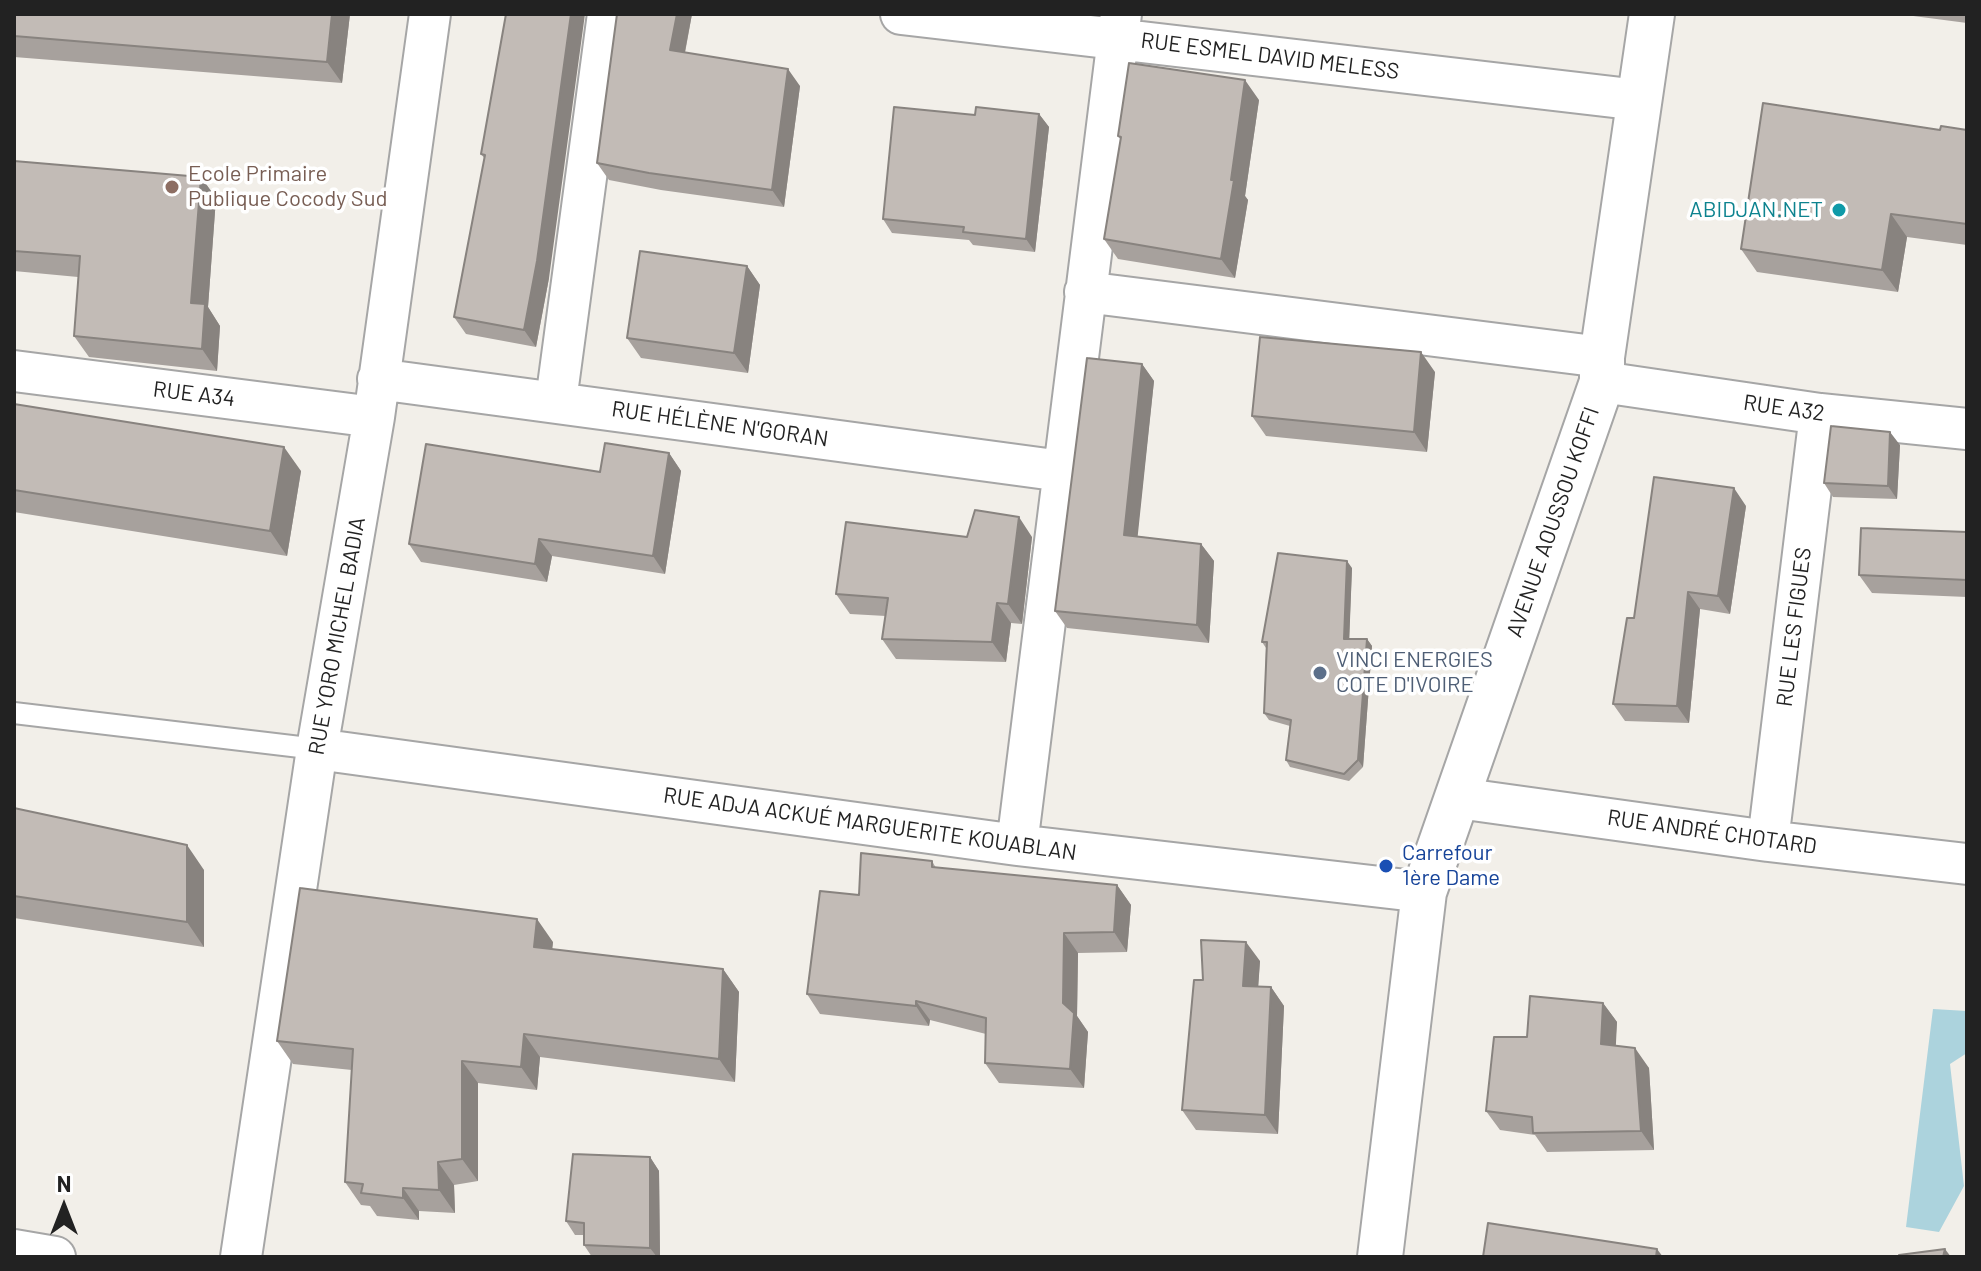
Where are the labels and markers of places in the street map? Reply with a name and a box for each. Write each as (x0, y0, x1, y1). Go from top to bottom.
place label: Ecole Primaire Publique Cocody Sud (188, 161, 387, 212)
marker: Ecole Primaire Publique Cocody Sud (163, 178, 181, 196)
place label: ABIDJAN.NET (1689, 197, 1823, 223)
marker: ABIDJAN.NET (1830, 201, 1848, 219)
place label: VINCI ENERGIES COTE D'IVOIRE (1336, 647, 1493, 698)
marker: VINCI ENERGIES COTE D'IVOIRE (1311, 664, 1329, 682)
place label: Carrefour 1ère Dame (1402, 840, 1500, 892)
marker: Carrefour 1ère Dame (1377, 857, 1395, 875)

